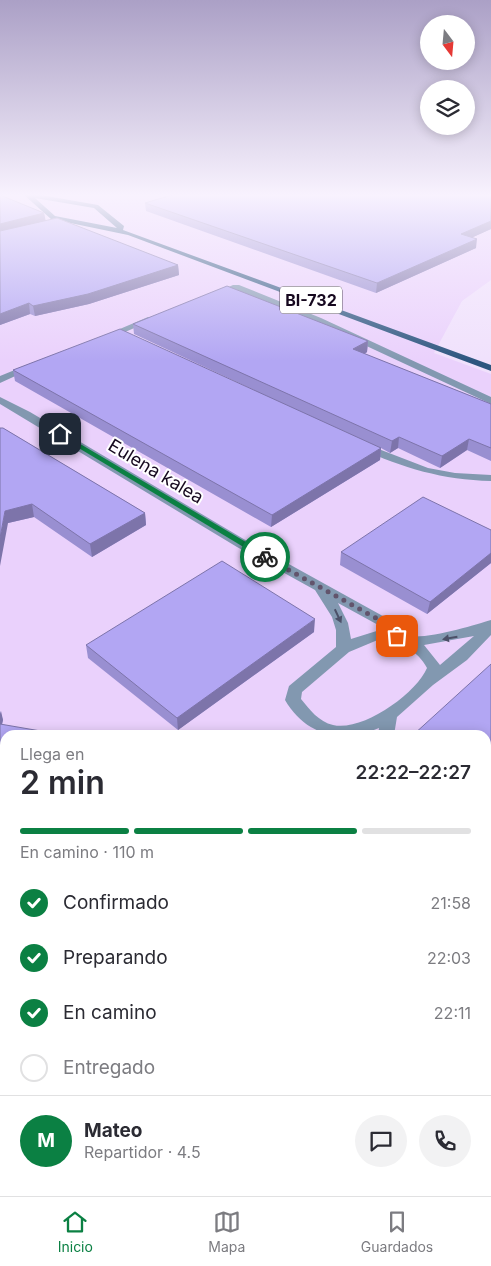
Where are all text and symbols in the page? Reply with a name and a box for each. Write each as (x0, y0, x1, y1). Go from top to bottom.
north arrow (420, 15, 475, 70)
map controls (420, 15, 475, 135)
button: layers (420, 80, 475, 135)
road number: BI-732 (280, 286, 342, 314)
pin (39, 413, 81, 455)
icon: home (46, 420, 74, 448)
street label: Eulena kalea (105, 434, 207, 508)
courier (240, 532, 290, 582)
icon: bike (251, 543, 279, 571)
one-way arrow (335, 609, 343, 623)
pin (376, 615, 418, 657)
icon: bag (383, 622, 411, 650)
one-way arrow (442, 634, 458, 642)
text: Llega en (20, 744, 84, 764)
text: 22:22–22:27 (356, 761, 471, 784)
text: 2 min (20, 763, 105, 802)
text: En camino · 110 m (20, 842, 154, 862)
icon: check (20, 889, 48, 917)
text: Confirmado (63, 891, 169, 914)
text: 21:58 (431, 893, 471, 913)
icon: check (20, 944, 48, 972)
text: Preparando (63, 946, 168, 969)
text: 22:03 (427, 948, 471, 968)
icon: check (20, 999, 48, 1027)
text: En camino (63, 1001, 157, 1024)
text: 22:11 (434, 1003, 471, 1023)
text: Entregado (63, 1056, 155, 1079)
button: chat (355, 1115, 407, 1167)
button: phone (419, 1115, 471, 1167)
text: Mateo (84, 1119, 142, 1142)
text: M (37, 1129, 55, 1152)
text: Repartidor · 4.5 (84, 1142, 201, 1162)
tab: Inicio (58, 1208, 93, 1255)
tab: Mapa (208, 1208, 245, 1255)
tab: Guardados (361, 1208, 433, 1255)

